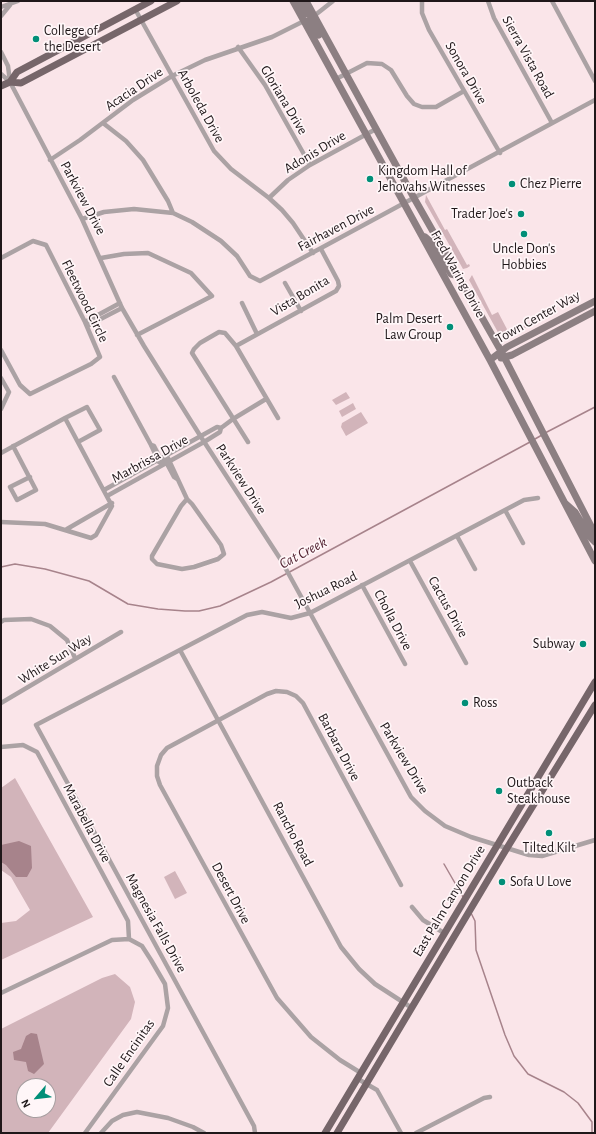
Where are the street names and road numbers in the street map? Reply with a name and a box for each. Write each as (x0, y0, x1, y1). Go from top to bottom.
street label: Sierra Vista Road (498, 13, 558, 101)
street label: Sonora Drive (441, 39, 491, 107)
street label: Gloriana Drive (257, 62, 311, 138)
street label: Acacia Drive (102, 64, 166, 114)
street label: Arboleda Drive (174, 66, 228, 146)
street label: Adonis Drive (281, 127, 349, 177)
street label: Parkview Drive (57, 158, 109, 238)
street label: Fairhaven Drive (295, 201, 377, 255)
street label: Fred Waring Drive (427, 227, 489, 321)
street label: Fleetwood Circle (58, 257, 112, 345)
street label: Vista Bonita (268, 272, 332, 320)
street label: Town Center Way (493, 287, 583, 347)
street label: Marbrissa Drive (109, 431, 191, 487)
street label: Parkview Drive (212, 441, 270, 517)
street label: Joshua Road (292, 568, 360, 612)
street label: Cactus Drive (424, 573, 472, 641)
street label: Cholla Drive (370, 587, 416, 653)
street label: White Sun Way (15, 630, 95, 688)
street label: Barbara Drive (314, 710, 364, 784)
street label: Parkview Drive (376, 719, 432, 797)
street label: Marabella Drive (59, 781, 115, 865)
street label: Rancho Road (269, 799, 317, 869)
street label: East Palm Canyon Drive (409, 842, 489, 960)
street label: Desert Drive (208, 859, 254, 927)
street label: Magnesia Falls Drive (122, 870, 190, 976)
street label: Calle Encinitas (100, 1016, 158, 1090)

